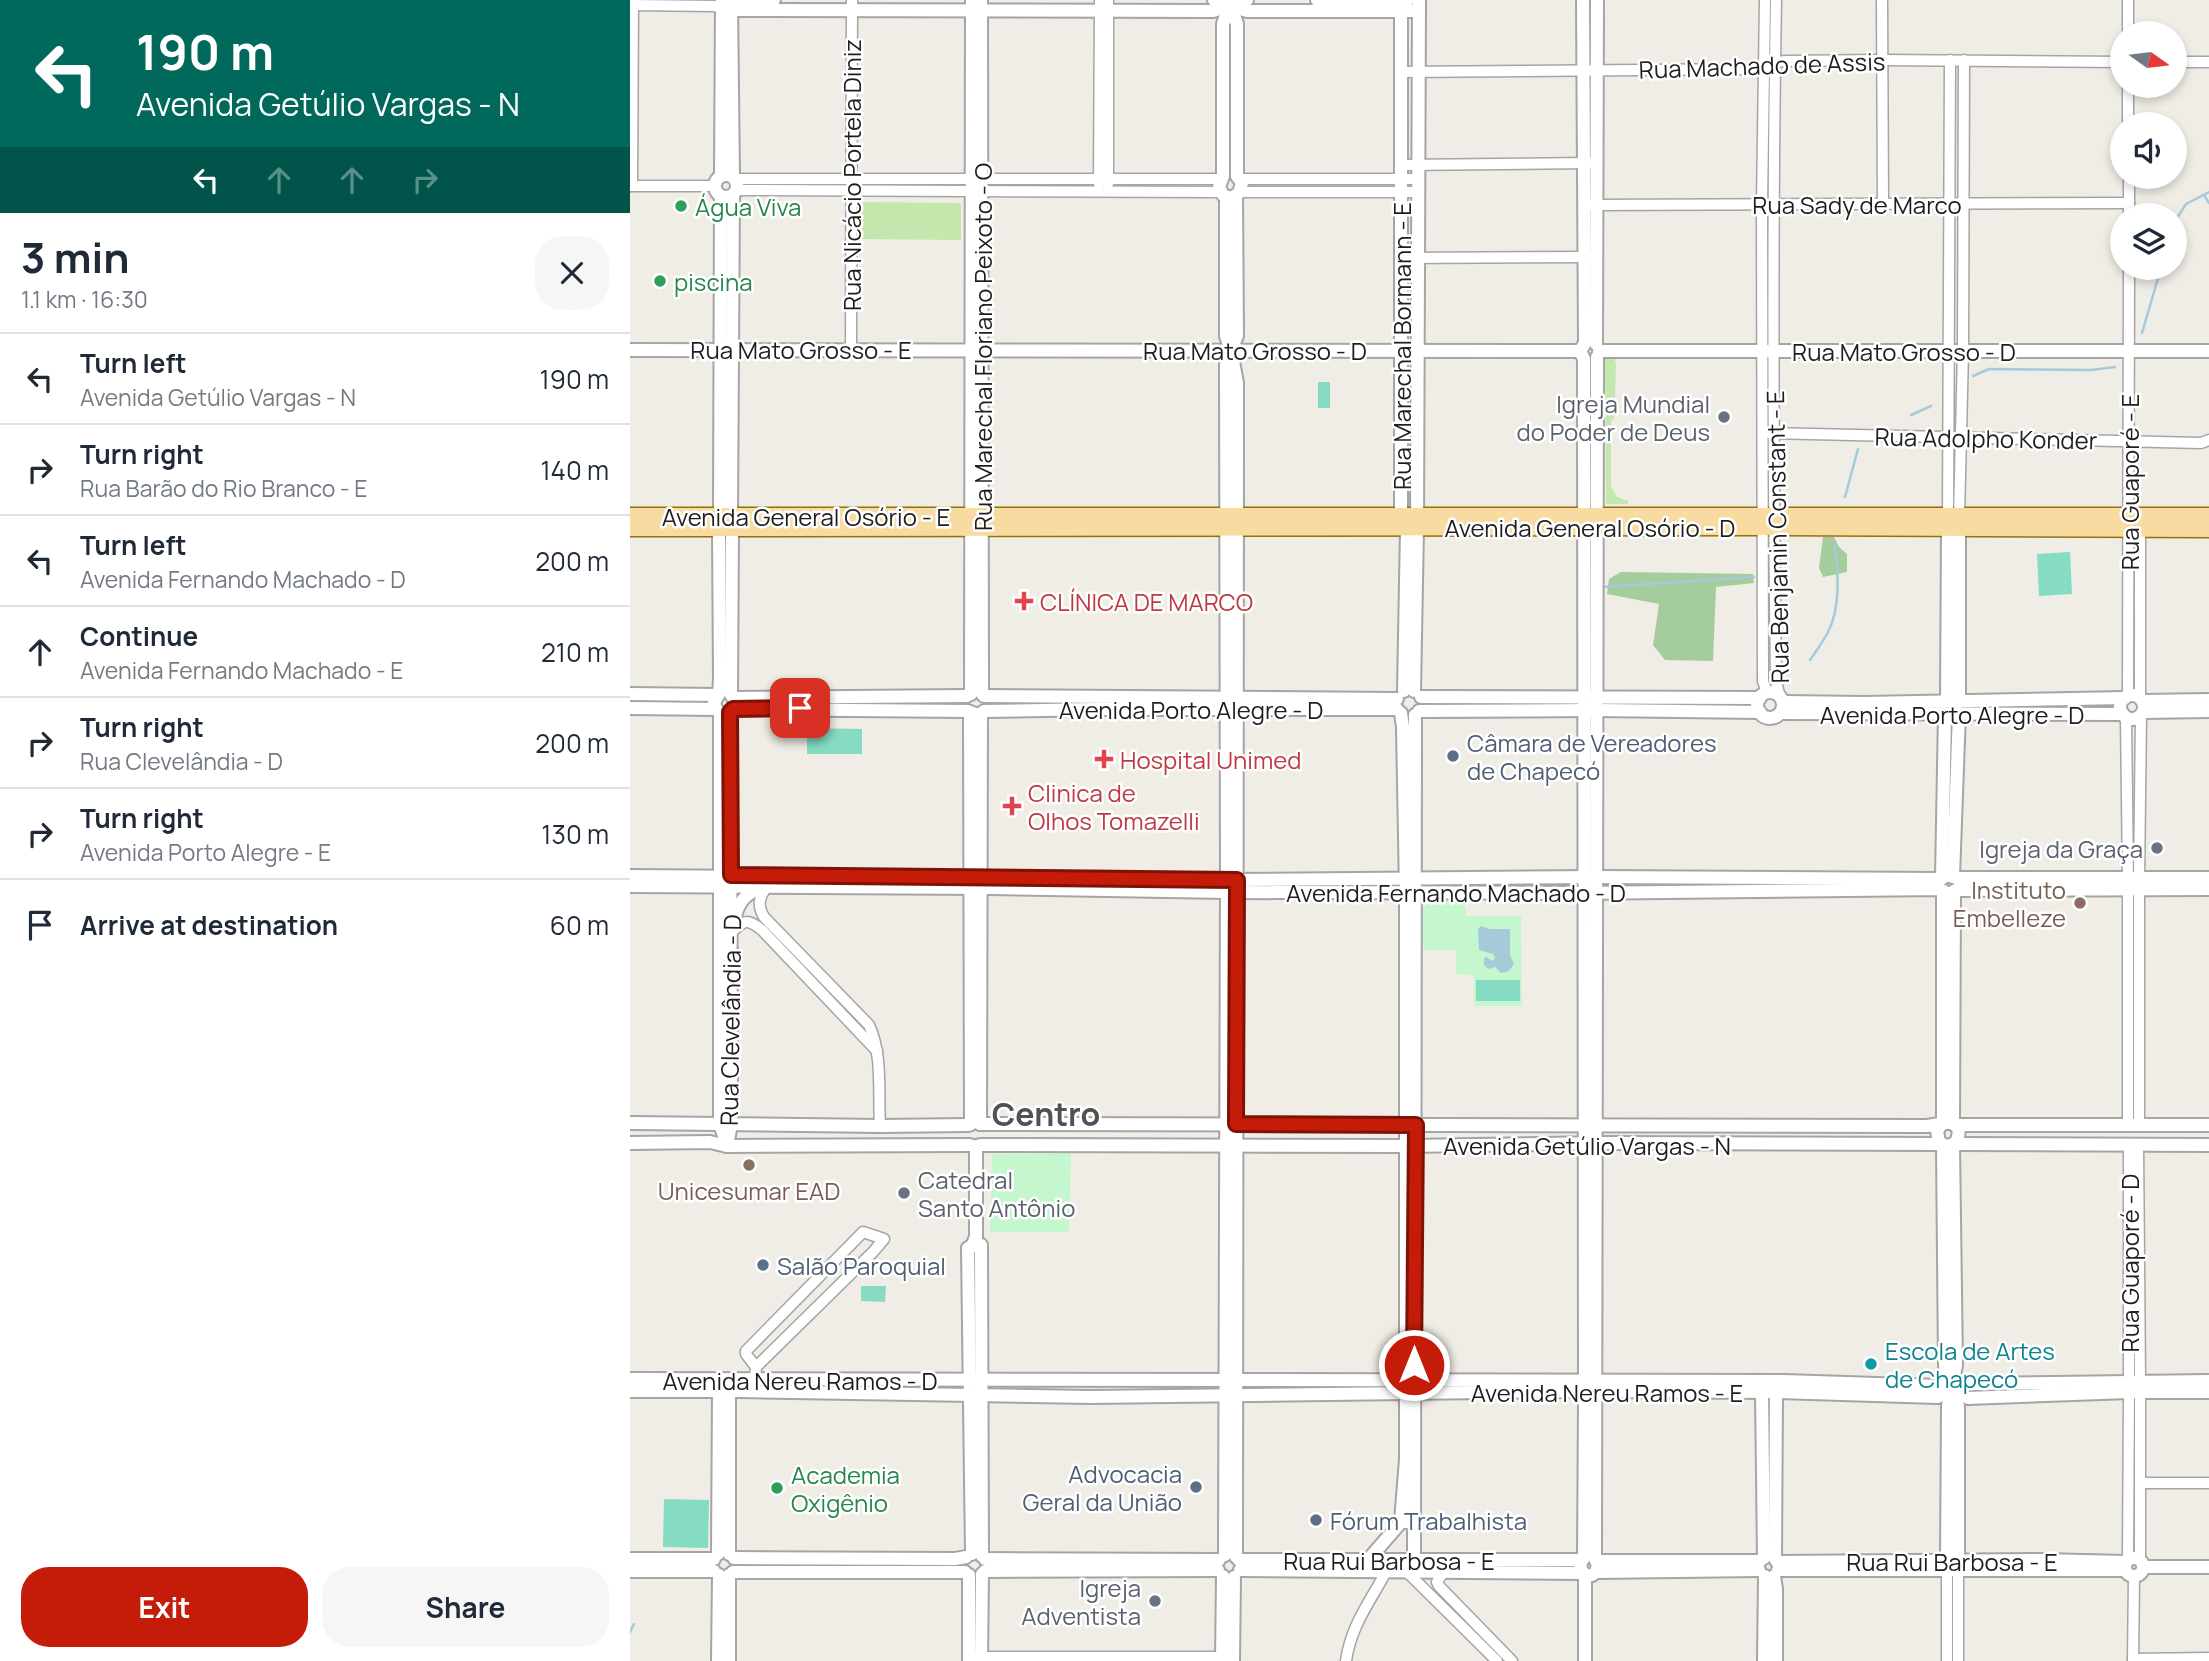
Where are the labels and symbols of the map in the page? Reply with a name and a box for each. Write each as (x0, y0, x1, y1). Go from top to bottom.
north arrow (2110, 21, 2188, 98)
street label: Rua Nicácio Portela Diniz (835, 39, 868, 311)
street label: Rua Machado de Assis (1638, 44, 1886, 86)
street label: Rua Marechal Floriano Peixoto - O (966, 163, 999, 531)
street label: Rua Sady de Marco (1752, 188, 1962, 221)
place label: Água Viva (695, 190, 801, 223)
marker: Água Viva (673, 198, 689, 214)
street label: Rua Marechal Bormann - E (1385, 202, 1418, 490)
place label: piscina (674, 265, 753, 298)
marker: piscina (652, 273, 668, 289)
street label: Rua Mato Grosso - E (690, 333, 912, 366)
street label: Rua Mato Grosso - D (1143, 334, 1367, 367)
street label: Rua Mato Grosso - D (1792, 335, 2016, 368)
place label: Igreja Mundial do Poder de Deus (1516, 387, 1710, 448)
street label: Rua Benjamin Constant - E (1758, 390, 1796, 684)
street label: Rua Guaporé - E (2113, 394, 2146, 570)
marker: Igreja Mundial do Poder de Deus (1716, 409, 1732, 425)
street label: Rua Adolpho Konder (1874, 420, 2098, 456)
street label: Avenida General Osório - E (662, 500, 950, 533)
street label: Avenida General Osório - D (1445, 511, 1735, 544)
place label: CLÍNICA DE MARCO (1040, 585, 1253, 618)
marker: CLÍNICA DE MARCO (1014, 591, 1034, 611)
pin (770, 678, 830, 738)
street label: Avenida Porto Alegre - D (1059, 693, 1323, 726)
street label: Avenida Porto Alegre - D (1820, 698, 2084, 731)
place label: Câmara de Vereadores de Chapecó (1467, 726, 1717, 787)
place label: Hospital Unimed (1120, 743, 1302, 776)
marker: Câmara de Vereadores de Chapecó (1445, 748, 1461, 764)
marker: Hospital Unimed (1094, 749, 1114, 769)
place label: Clinica de Olhos Tomazelli (1028, 776, 1200, 837)
marker: Clinica de Olhos Tomazelli (1002, 796, 1022, 816)
place label: Igreja da Graça (1979, 832, 2143, 865)
marker: Igreja da Graça (2149, 840, 2165, 856)
place label: Instituto Embelleze (1953, 873, 2066, 934)
street label: Avenida Fernando Machado - D (1286, 876, 1626, 909)
marker: Instituto Embelleze (2072, 895, 2088, 911)
street label: Rua Clevelândia - D (712, 914, 748, 1126)
district label: Centro (992, 1092, 1100, 1136)
street label: Avenida Getúlio Vargas - N (1443, 1129, 1731, 1162)
marker: Unicesumar EAD (741, 1157, 757, 1173)
place label: Catedral Santo Antônio (918, 1163, 1075, 1224)
place label: Unicesumar EAD (658, 1174, 840, 1207)
street label: Rua Guaporé - D (2113, 1174, 2146, 1352)
marker: Catedral Santo Antônio (896, 1185, 912, 1201)
place label: Salão Paroquial (777, 1249, 946, 1282)
marker: Salão Paroquial (755, 1257, 771, 1273)
position arrow (1377, 1328, 1451, 1402)
place label: Escola de Artes de Chapecó (1885, 1334, 2055, 1395)
marker: Escola de Artes de Chapecó (1863, 1356, 1879, 1372)
street label: Avenida Nereu Ramos - D (663, 1364, 938, 1397)
street label: Avenida Nereu Ramos - E (1471, 1376, 1743, 1409)
place label: Advocacia Geral da União (1023, 1457, 1182, 1518)
place label: Academia Oxigênio (791, 1458, 900, 1519)
marker: Advocacia Geral da União (1188, 1479, 1204, 1495)
marker: Academia Oxigênio (769, 1480, 785, 1496)
place label: Fórum Trabalhista (1330, 1504, 1527, 1537)
marker: Fórum Trabalhista (1308, 1512, 1324, 1528)
street label: Rua Rui Barbosa - E (1283, 1544, 1495, 1577)
street label: Rua Rui Barbosa - E (1846, 1545, 2058, 1578)
place label: Igreja Adventista (1021, 1571, 1141, 1632)
marker: Igreja Adventista (1147, 1593, 1163, 1609)

